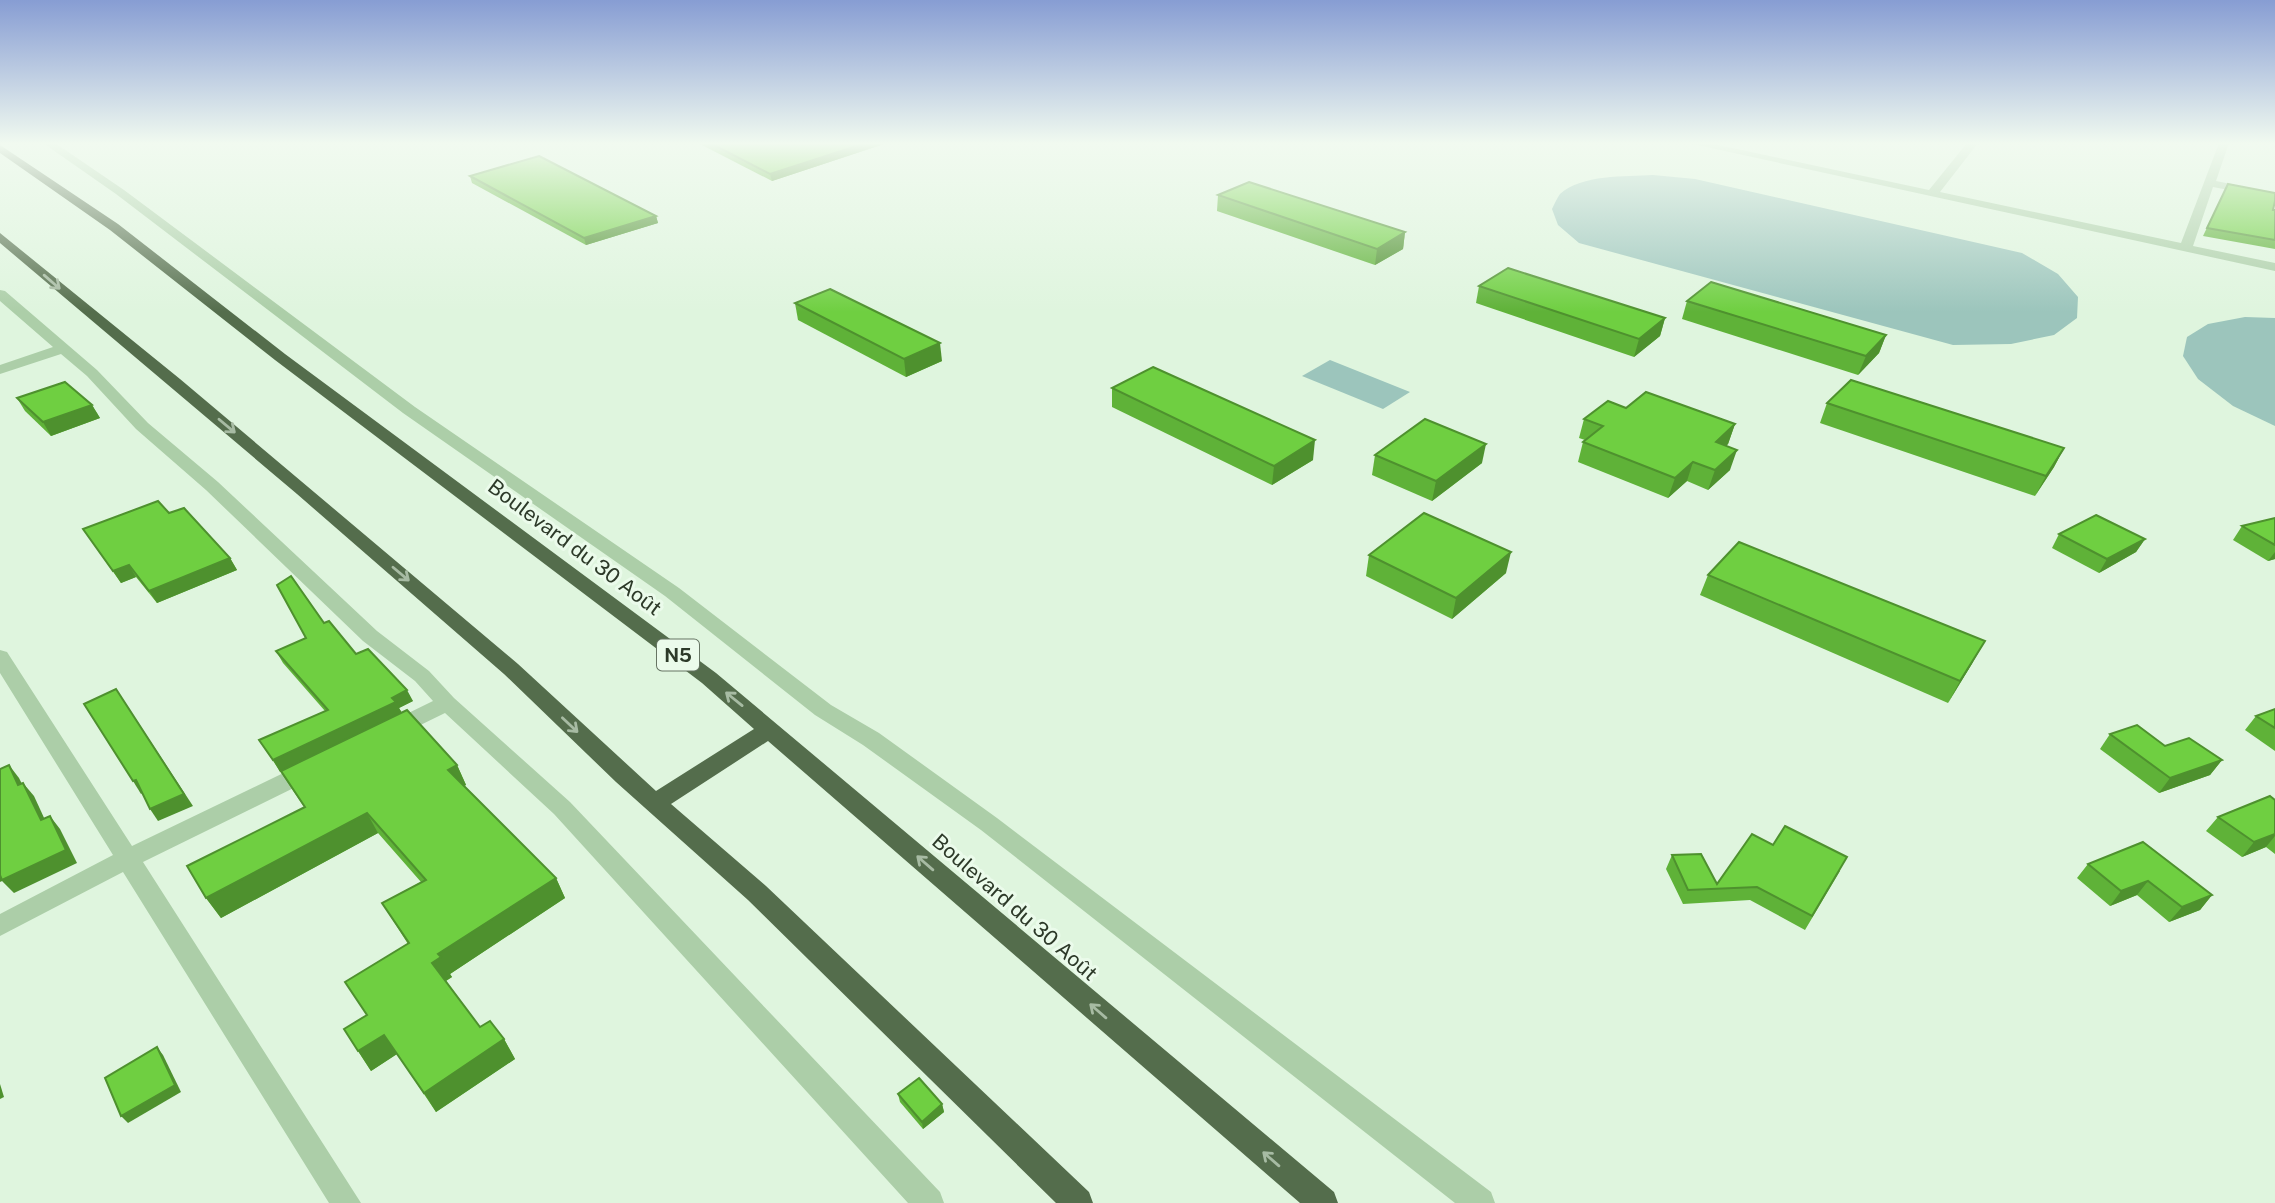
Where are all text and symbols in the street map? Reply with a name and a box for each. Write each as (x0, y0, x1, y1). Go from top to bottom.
one-way arrow (43, 274, 61, 290)
one-way arrow (218, 419, 236, 434)
street label: Boulevard du 30 Août (483, 474, 667, 620)
one-way arrow (391, 566, 409, 581)
road number: N5 (657, 640, 699, 670)
one-way arrow (725, 691, 743, 706)
one-way arrow (561, 717, 578, 734)
street label: Boulevard du 30 Août (927, 828, 1103, 986)
one-way arrow (917, 855, 935, 871)
one-way arrow (1089, 1003, 1107, 1019)
one-way arrow (1262, 1151, 1280, 1167)

